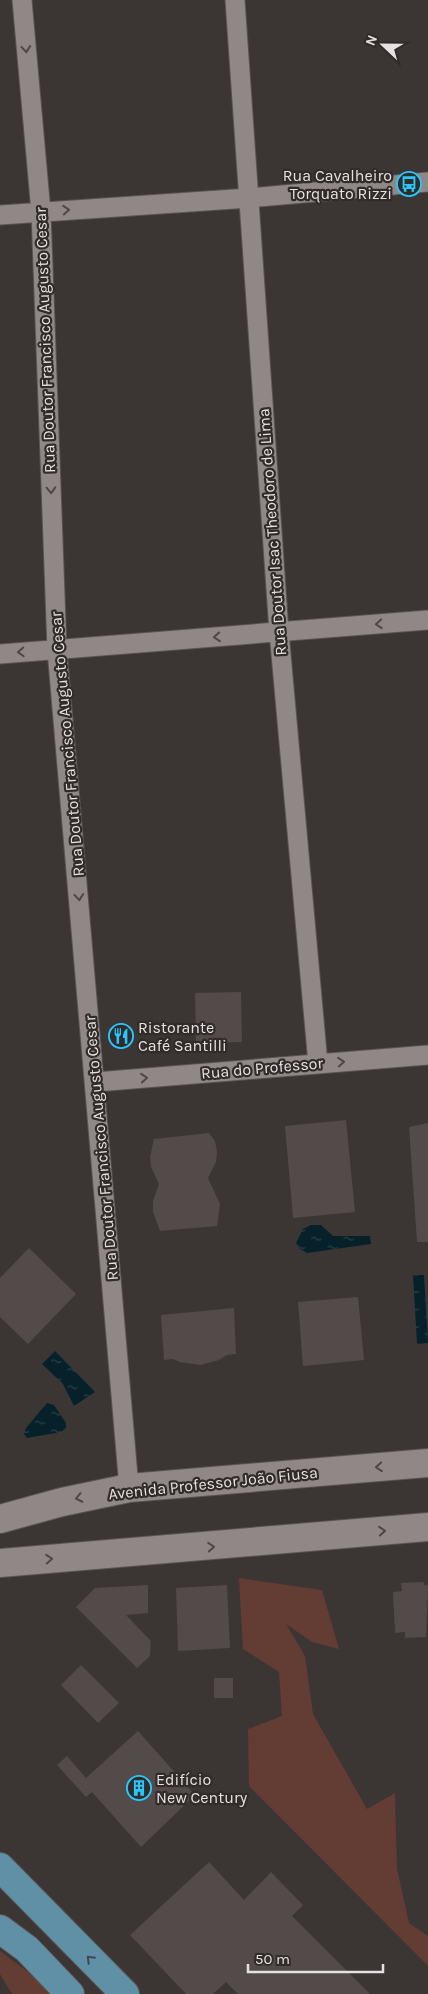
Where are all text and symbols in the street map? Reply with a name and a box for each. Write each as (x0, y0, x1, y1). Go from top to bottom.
north arrow (358, 20, 408, 70)
text: N (362, 32, 381, 48)
one-way arrow (20, 45, 31, 53)
place label: Rua Cavalheiro Torquato Rizzi (283, 166, 392, 203)
bus stop icon: Rua Cavalheiro Torquato Rizzi (396, 171, 422, 197)
one-way arrow (62, 205, 70, 216)
street label: Rua Doutor Francisco Augusto Cesar (31, 207, 59, 473)
street label: Rua Doutor Isac Theodoro de Lima (254, 408, 290, 656)
one-way arrow (46, 486, 56, 494)
street label: Rua Doutor Francisco Augusto Cesar (46, 611, 88, 877)
one-way arrow (375, 618, 383, 629)
one-way arrow (213, 631, 221, 642)
one-way arrow (16, 647, 24, 658)
one-way arrow (73, 893, 84, 901)
street label: Rua Doutor Francisco Augusto Cesar (80, 1015, 122, 1281)
place label: Ristorante Café Santilli (138, 1018, 227, 1055)
restaurant icon: Ristorante Café Santilli (108, 1023, 134, 1049)
street label: Rua do Professor (200, 1053, 324, 1083)
one-way arrow (337, 1057, 345, 1068)
one-way arrow (140, 1072, 148, 1083)
one-way arrow (375, 1461, 383, 1472)
street label: Avenida Professor João Fiusa (107, 1463, 319, 1503)
one-way arrow (74, 1493, 83, 1503)
one-way arrow (378, 1526, 386, 1537)
one-way arrow (207, 1541, 215, 1552)
one-way arrow (45, 1554, 53, 1565)
place label: Edifício New Century (156, 1770, 248, 1807)
building icon: Edifício New Century (126, 1775, 152, 1801)
scale bar (248, 1942, 383, 1974)
text: 50 m (255, 1950, 290, 1968)
one-way arrow (87, 1956, 96, 1965)

